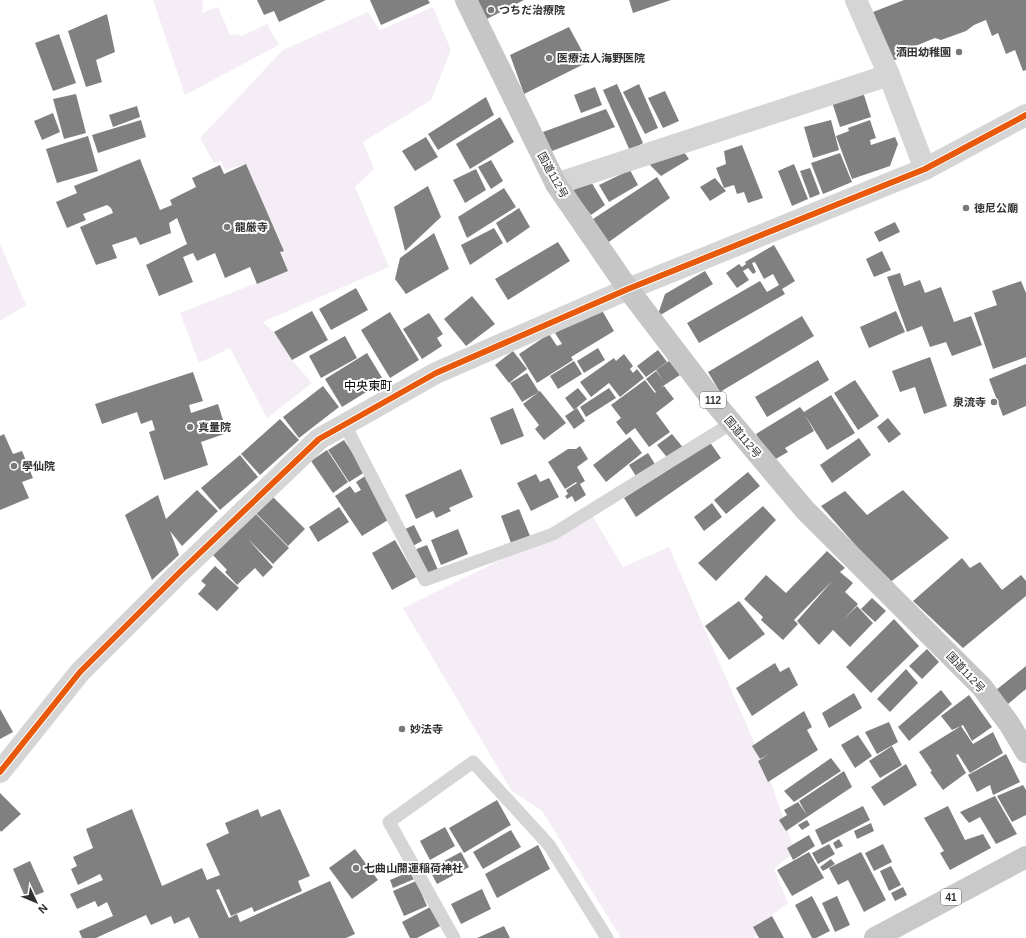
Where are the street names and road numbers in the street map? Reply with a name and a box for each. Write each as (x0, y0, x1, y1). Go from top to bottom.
street label: 国道112号 (535, 150, 571, 200)
road number: 112 (700, 392, 726, 408)
street label: 国道112号 (722, 414, 764, 460)
street label: 国道112号 (944, 649, 988, 695)
road number: 41 (941, 889, 961, 905)

